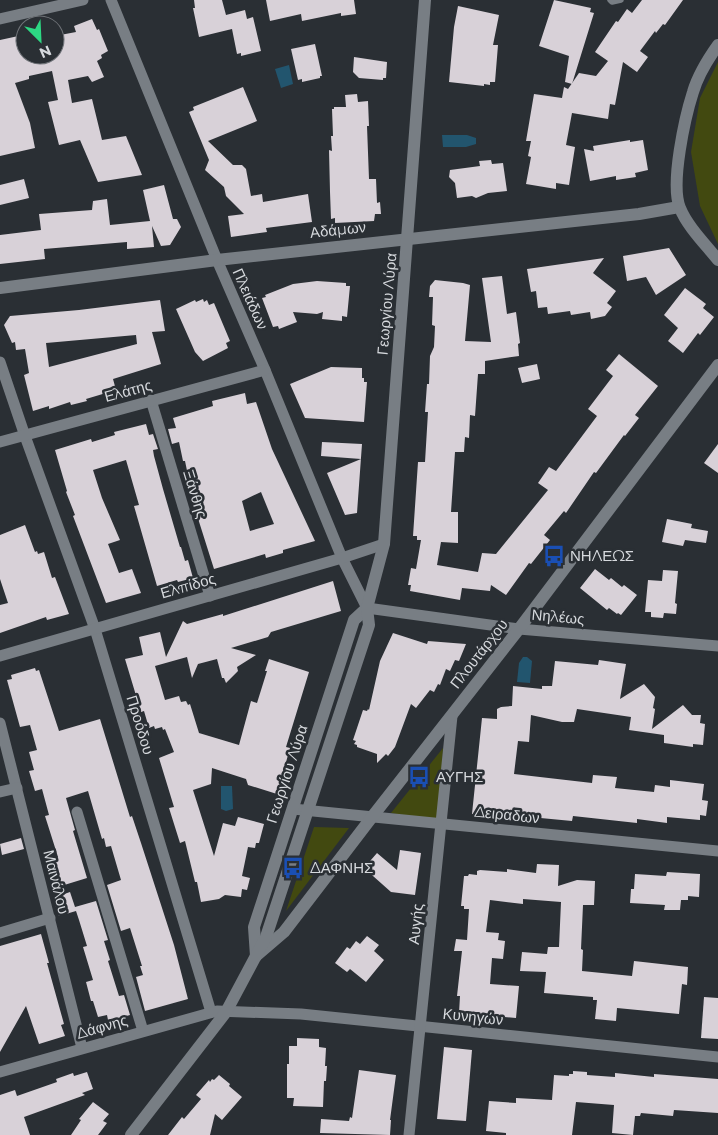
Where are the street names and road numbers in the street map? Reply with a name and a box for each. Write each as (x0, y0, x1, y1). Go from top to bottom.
street label: Αδάμων (309, 217, 367, 242)
street label: Γεωργίου Λύρα (373, 252, 400, 356)
street label: Πλειάδων (229, 265, 272, 332)
street label: Ελάτης (102, 375, 154, 406)
street label: Ξάνθης (179, 467, 212, 520)
street label: Ελπίδος (158, 569, 218, 602)
street label: Νηλέως (531, 605, 585, 628)
street label: Πλουτάρχου (446, 615, 512, 692)
street label: Προόδου (122, 693, 158, 757)
street label: Γεωργίου Λύρα (262, 722, 311, 825)
street label: Δειραδων (473, 802, 541, 827)
street label: Μαινάλου (39, 848, 74, 916)
street label: Αυγής (404, 902, 427, 945)
street label: Κυνηγών (442, 1004, 504, 1029)
street label: Δάφνης (74, 1010, 130, 1043)

